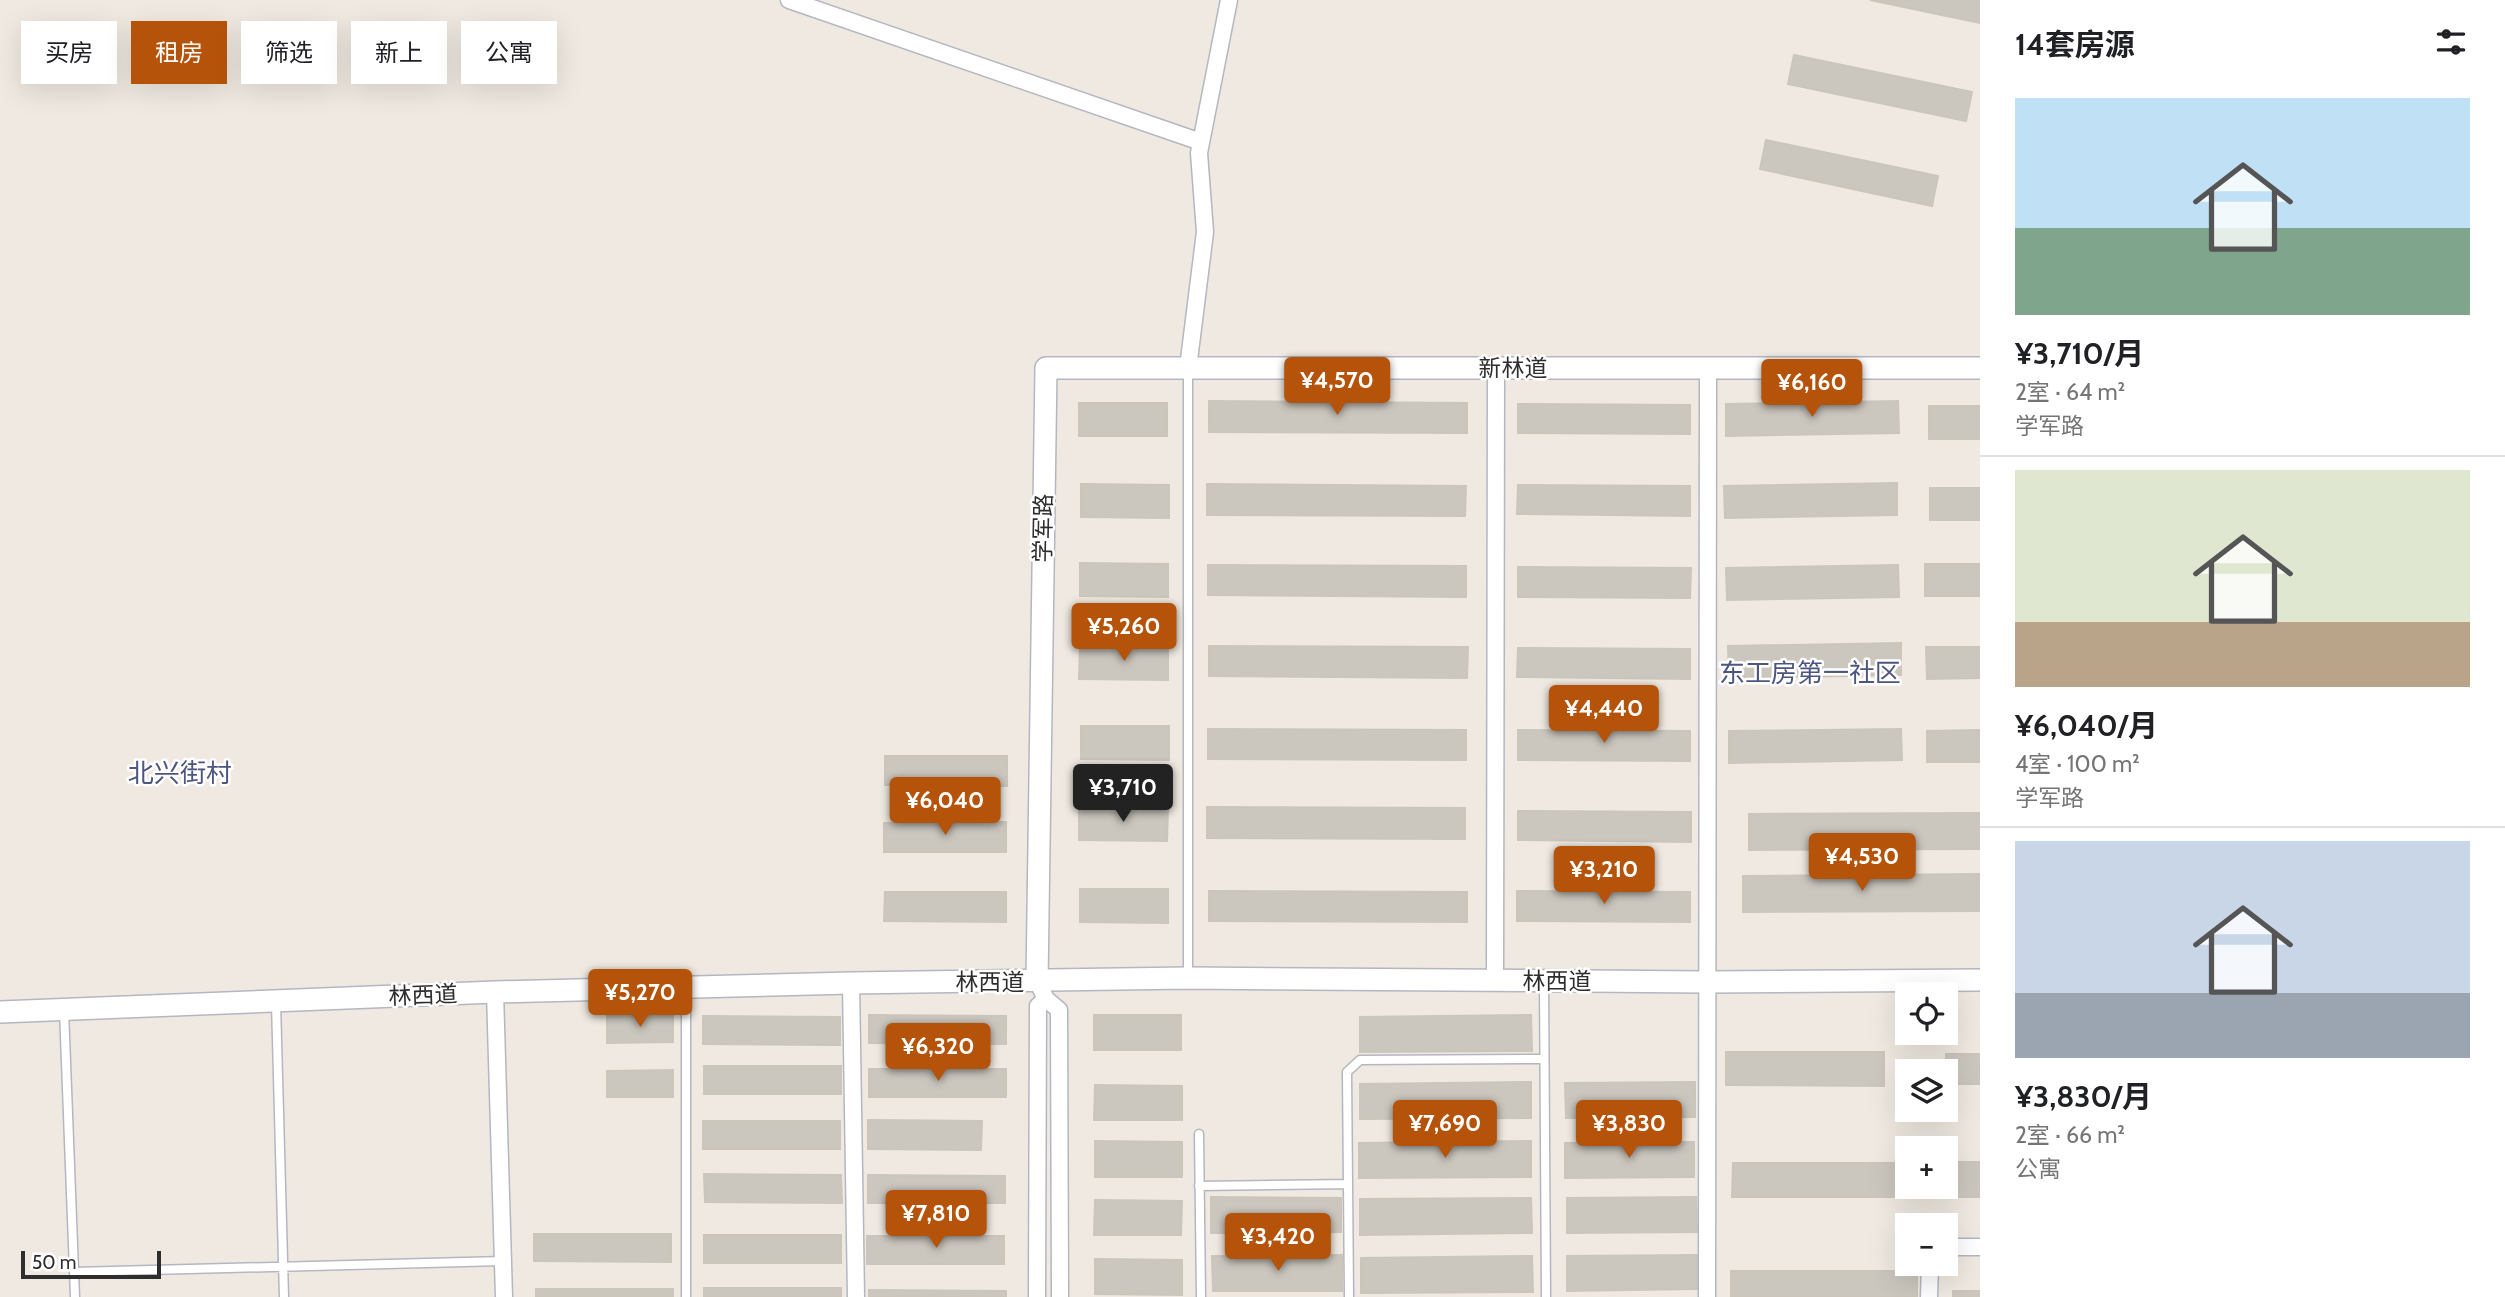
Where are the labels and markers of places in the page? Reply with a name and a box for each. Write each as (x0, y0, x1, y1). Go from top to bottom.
pin: ¥4,570 (1280, 358, 1394, 417)
pin: ¥6,160 (1755, 360, 1869, 419)
pin: ¥5,260 (1067, 604, 1181, 663)
pin: ¥4,440 (1547, 686, 1661, 745)
pin: ¥3,710 (1066, 764, 1180, 824)
pin: ¥6,040 (888, 778, 1002, 837)
pin: ¥4,530 (1805, 834, 1919, 893)
pin: ¥3,210 (1547, 846, 1661, 906)
pin: ¥5,270 (583, 970, 697, 1029)
pin: ¥6,320 (881, 1024, 995, 1083)
pin: ¥7,690 (1388, 1100, 1502, 1160)
pin: ¥3,830 (1572, 1100, 1686, 1160)
pin: ¥7,810 (879, 1190, 993, 1250)
pin: ¥3,420 (1221, 1214, 1335, 1273)

